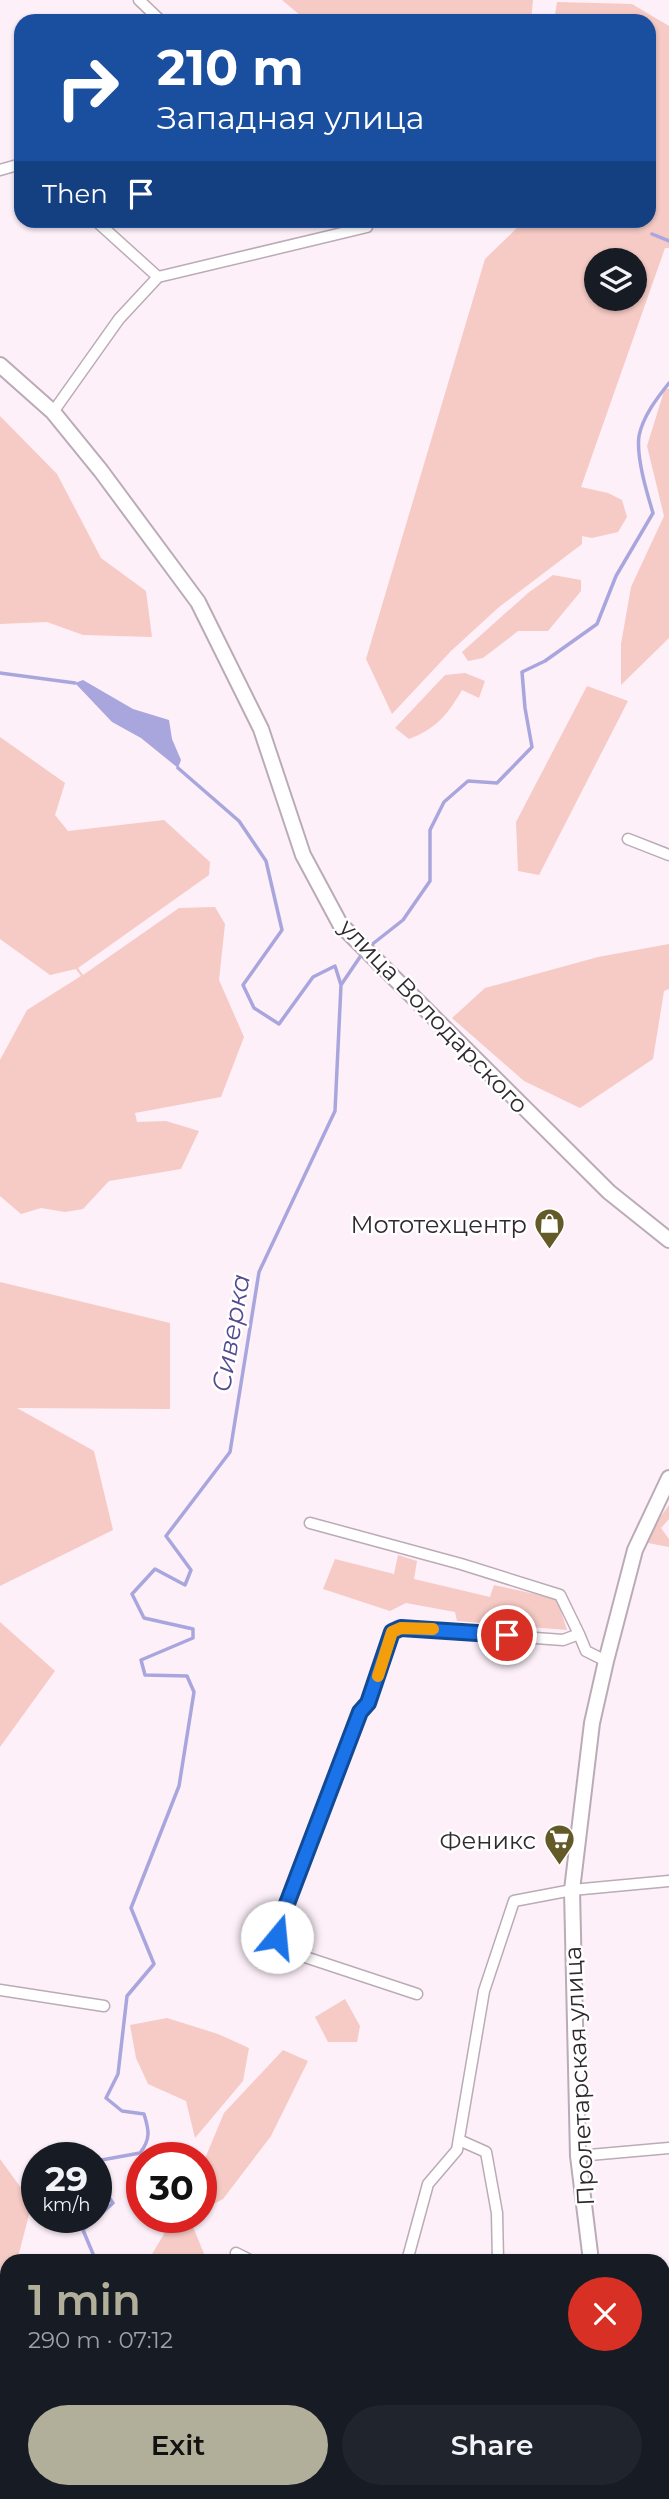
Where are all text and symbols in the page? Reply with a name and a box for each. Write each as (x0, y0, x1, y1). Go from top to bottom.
text: 210 m (157, 38, 304, 97)
icon: right (42, 42, 133, 133)
text: Западная улица (157, 98, 425, 137)
icon: arrive (122, 175, 160, 213)
text: Then (42, 178, 108, 210)
map controls (584, 248, 647, 311)
button: layers (584, 248, 647, 311)
street label: улица Володарского (333, 912, 534, 1119)
shop icon: Мототехцентр (533, 1207, 567, 1251)
place label: Мототехцентр (350, 1210, 527, 1239)
water label: Сиверка (205, 1271, 257, 1395)
pin (477, 1605, 537, 1665)
icon: arrive (488, 1616, 526, 1654)
supermarket icon: Феникс (542, 1823, 576, 1867)
place label: Феникс (439, 1826, 536, 1855)
position arrow (240, 1900, 314, 1974)
street label: Пролетарская улица (558, 1946, 600, 2206)
speed limit sign: 30 (126, 2142, 217, 2233)
text: 29 (45, 2157, 88, 2200)
text: km/h (42, 2194, 91, 2216)
text: 1 min (28, 2274, 141, 2326)
button: close (568, 2277, 642, 2351)
text: 290 m · 07:12 (28, 2326, 173, 2354)
button: Exit (28, 2405, 328, 2485)
button: Share (342, 2405, 642, 2485)

